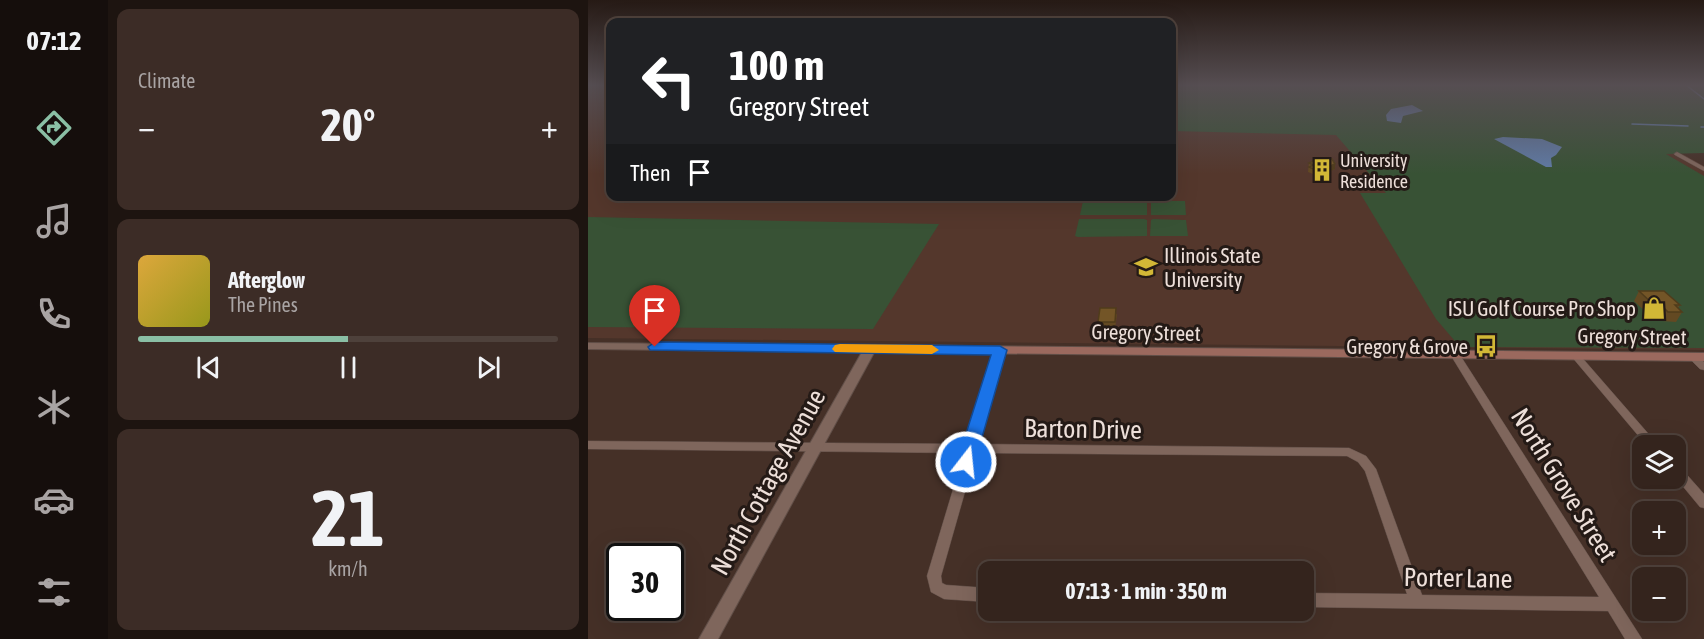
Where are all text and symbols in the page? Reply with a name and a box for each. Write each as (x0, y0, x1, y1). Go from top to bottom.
text: 07:12 (26, 25, 82, 56)
text: 100 m (729, 41, 824, 89)
icon: left (630, 42, 708, 120)
text: Climate (138, 69, 195, 92)
text: Gregory Street (729, 91, 869, 122)
text: 20° (321, 99, 375, 151)
icon: directions (33, 107, 75, 149)
text: − (138, 107, 155, 145)
text: + (541, 107, 558, 145)
place label: University Residence (1340, 150, 1408, 192)
icon: arrive (683, 156, 716, 189)
building icon: University Residence (1309, 157, 1335, 183)
text: Then (630, 160, 671, 186)
icon: music (33, 200, 75, 242)
place label: Illinois State University (1164, 243, 1261, 291)
school or university icon: Illinois State University (1133, 254, 1159, 280)
text: Afterglow (228, 267, 305, 293)
pin (629, 285, 680, 347)
icon: phone (33, 293, 75, 335)
text: The Pines (228, 293, 298, 316)
icon: arrive (638, 294, 671, 327)
shop icon: ISU Golf Course Pro Shop (1641, 295, 1667, 321)
place label: ISU Golf Course Pro Shop (1448, 296, 1636, 320)
street label: Gregory Street (1091, 319, 1201, 345)
street label: Gregory Street (1577, 323, 1687, 349)
bus stop icon: Gregory & Grove (1473, 333, 1499, 359)
place label: Gregory & Grove (1346, 334, 1468, 358)
icon: previous (192, 351, 225, 384)
icon: pause (332, 351, 365, 384)
icon: next (472, 351, 505, 384)
street label: North Cottage Avenue (705, 384, 831, 580)
icon: climate (33, 386, 75, 428)
street label: North Grove Street (1505, 403, 1623, 567)
street label: Barton Drive (1024, 413, 1142, 445)
position arrow (934, 430, 998, 494)
map controls (1632, 435, 1686, 621)
button: layers (1632, 435, 1686, 489)
text: 21 (311, 473, 385, 563)
icon: car (33, 479, 75, 521)
button: + (1632, 501, 1686, 555)
speed limit sign: 30 (606, 543, 684, 621)
text: km/h (328, 557, 368, 580)
street label: Porter Lane (1403, 562, 1513, 594)
button: − (1632, 567, 1686, 621)
icon: filters (33, 571, 75, 613)
text: 07:13 · 1 min · 350 m (1065, 578, 1227, 604)

